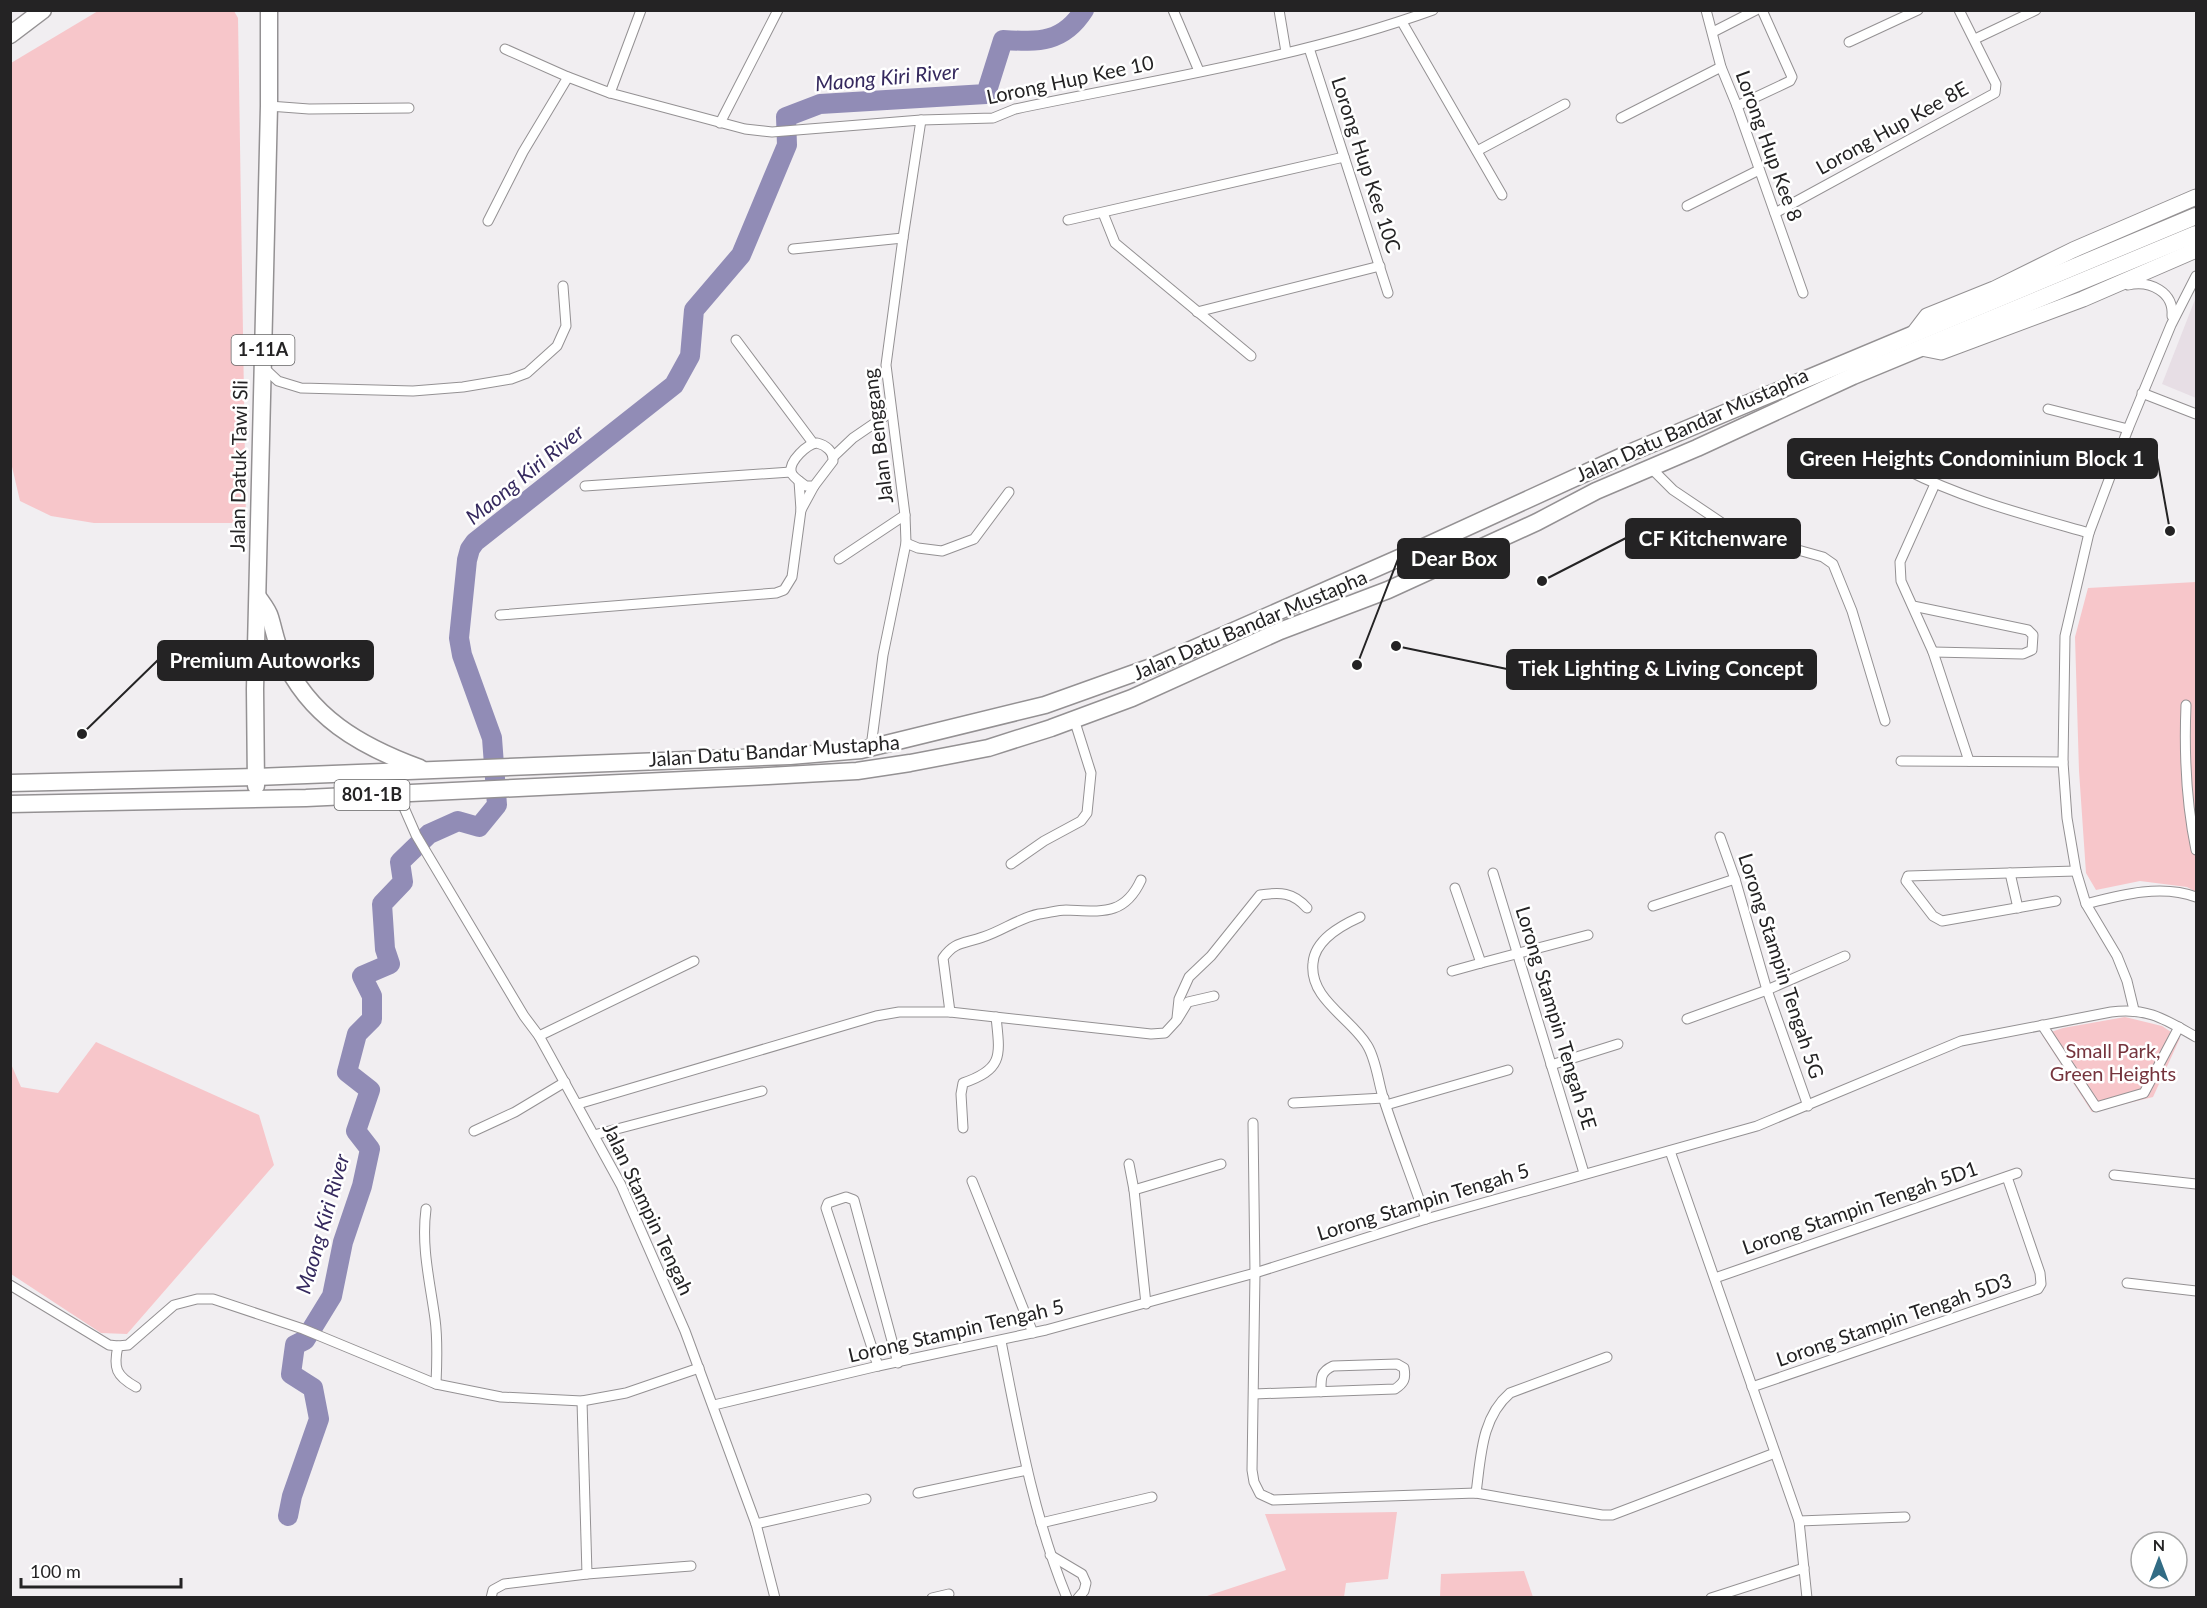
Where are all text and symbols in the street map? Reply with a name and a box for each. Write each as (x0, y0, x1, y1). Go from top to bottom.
street label: Lorong Hup Kee 10 (984, 50, 1156, 108)
water label: Maong Kiri River (814, 58, 961, 95)
street label: Lorong Hup Kee 8 (1732, 67, 1808, 224)
street label: Lorong Hup Kee 10C (1327, 74, 1407, 256)
street label: Lorong Hup Kee 8E (1811, 75, 1972, 179)
road number: 1-11A (232, 335, 294, 365)
street label: Jalan Datu Bandar Mustapha (1572, 362, 1811, 486)
street label: Jalan Benggang (857, 367, 897, 505)
street label: Jalan Datuk Tawi Sli (225, 380, 251, 552)
water label: Maong Kiri River (460, 418, 589, 529)
callout: Green Heights Condominium Block 1 (1788, 439, 2157, 478)
text: Green Heights Condominium Block 1 (1799, 445, 2145, 470)
callout: CF Kitchenware (1626, 519, 1800, 558)
text: CF Kitchenware (1639, 525, 1787, 550)
callout: Dear Box (1398, 539, 1509, 578)
text: Dear Box (1411, 545, 1497, 570)
street label: Jalan Datu Bandar Mustapha (1129, 564, 1370, 684)
callout: Premium Autoworks (158, 641, 373, 680)
text: Premium Autoworks (169, 647, 361, 672)
callout: Tiek Lighting & Living Concept (1507, 650, 1816, 689)
text: Tiek Lighting & Living Concept (1518, 655, 1804, 680)
street label: Jalan Datu Bandar Mustapha (648, 729, 900, 771)
road number: 801-1B (334, 780, 410, 810)
street label: Lorong Stampin Tengah 5G (1734, 850, 1830, 1081)
street label: Lorong Stampin Tengah 5E (1512, 903, 1602, 1132)
park label: Small Park, Green Heights (2050, 1038, 2176, 1085)
street label: Jalan Stampin Tengah (598, 1119, 699, 1298)
water label: Maong Kiri River (290, 1150, 354, 1296)
street label: Lorong Stampin Tengah 5D1 (1739, 1155, 1981, 1259)
street label: Lorong Stampin Tengah 5 (1314, 1157, 1532, 1245)
street label: Lorong Stampin Tengah 5D3 (1773, 1267, 2015, 1371)
street label: Lorong Stampin Tengah 5 (846, 1294, 1066, 1367)
north arrow (2129, 1530, 2189, 1590)
text: N (2153, 1535, 2165, 1554)
scale bar (21, 1551, 182, 1589)
text: 100 m (30, 1560, 81, 1582)

